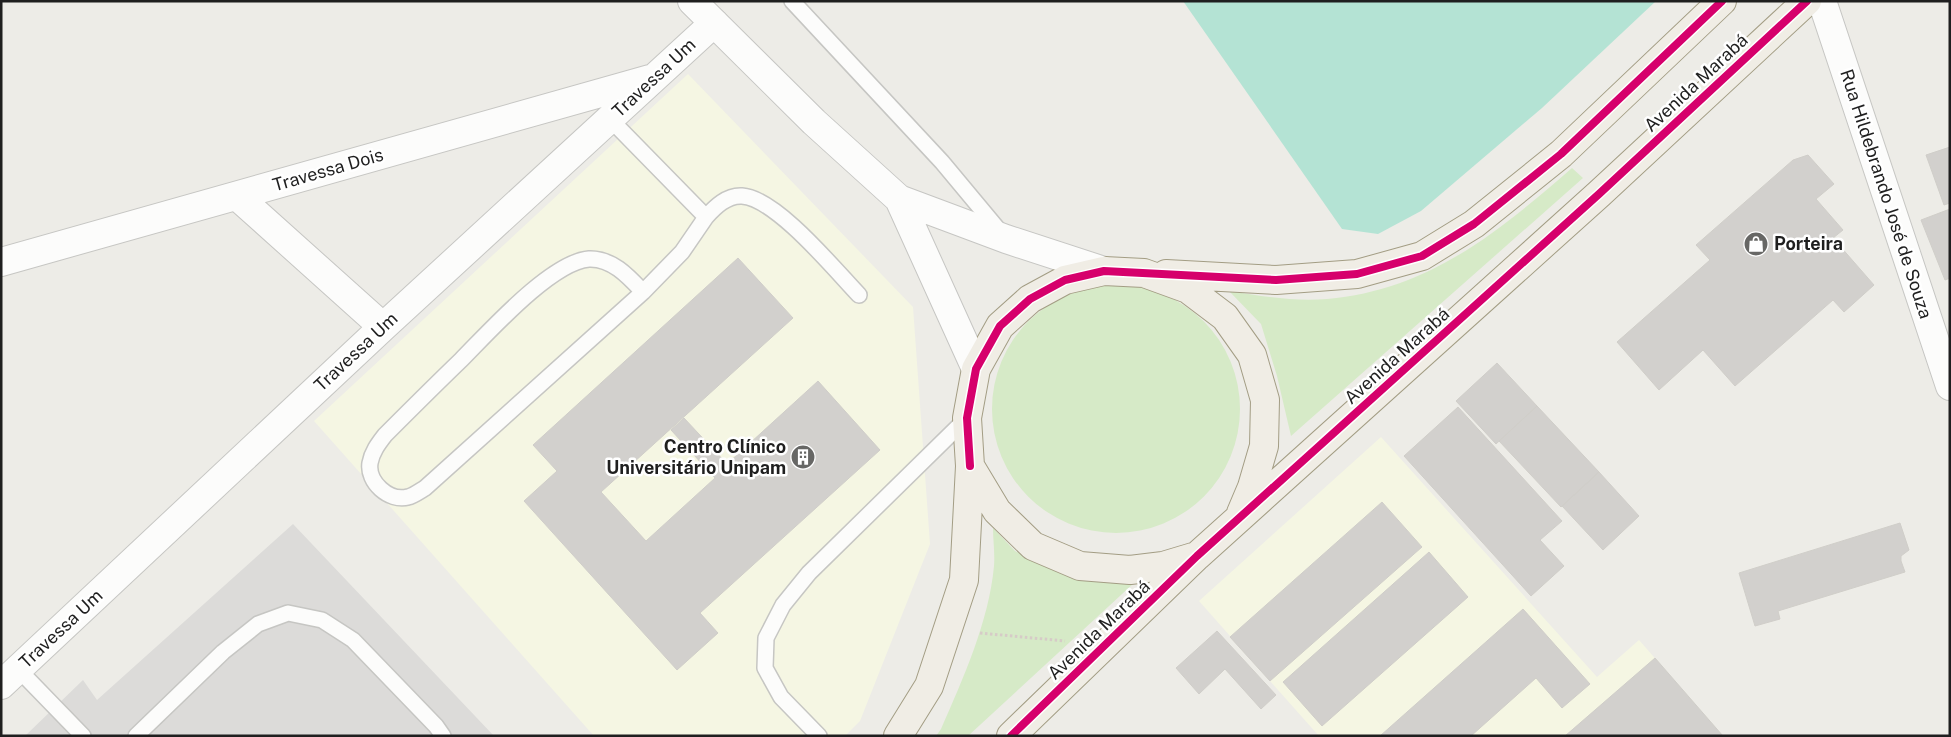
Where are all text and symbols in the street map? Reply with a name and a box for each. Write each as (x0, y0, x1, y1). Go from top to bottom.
street label: Avenida Marabá (1640, 29, 1752, 136)
street label: Travessa Um (608, 34, 700, 122)
street label: Rua Hildebrando José de Souza (1836, 66, 1937, 321)
street label: Travessa Dois (270, 144, 386, 195)
shop icon: Porteira (1743, 231, 1769, 257)
place label: Porteira (1774, 233, 1843, 254)
street label: Avenida Marabá (1340, 303, 1453, 408)
street label: Travessa Um (310, 308, 402, 396)
place label: Centro Clínico Universitário Unipam (606, 436, 786, 478)
building icon: Centro Clínico Universitário Unipam (790, 444, 816, 470)
street label: Avenida Marabá (1043, 576, 1154, 684)
street label: Travessa Um (15, 585, 107, 673)

